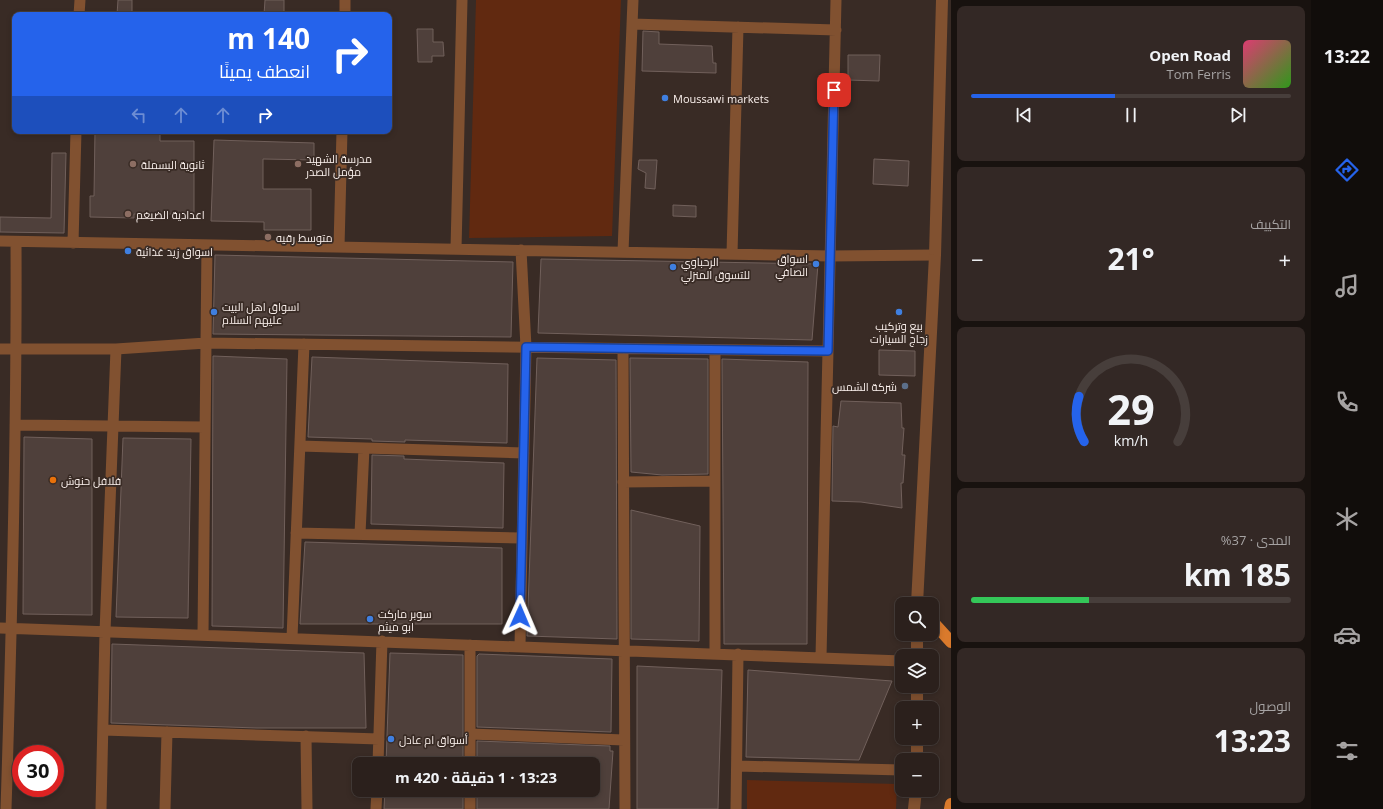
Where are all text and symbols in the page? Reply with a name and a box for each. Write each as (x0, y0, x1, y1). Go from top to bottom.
text: 140 m (227, 19, 310, 57)
icon: right (324, 28, 376, 80)
text: 13:22 (1324, 44, 1370, 68)
text: Open Road (1149, 45, 1231, 65)
text: انعطف يمينًا (219, 59, 310, 83)
text: Tom Ferris (1166, 65, 1231, 83)
pin (817, 73, 851, 107)
icon: arrive (823, 79, 845, 101)
place label: Moussawi markets (673, 91, 769, 106)
marker: Moussawi markets (660, 93, 670, 103)
icon: left (128, 104, 150, 126)
icon: ahead (170, 104, 192, 126)
icon: ahead (212, 104, 234, 126)
icon: right (254, 104, 276, 126)
icon: previous (1013, 104, 1035, 126)
icon: pause (1120, 104, 1142, 126)
icon: next (1227, 104, 1249, 126)
place label: مدرسة الشهيد مؤمل الصدر (305, 151, 372, 179)
icon: directions (1333, 156, 1361, 184)
place label: ثانوية البسملة (141, 157, 205, 172)
marker: ثانوية البسملة (128, 159, 138, 169)
marker: مدرسة الشهيد مؤمل الصدر (293, 159, 303, 169)
place label: اعدادية الضيغم (136, 207, 205, 223)
marker: اعدادية الضيغم (123, 209, 133, 219)
text: التكييف (1250, 215, 1291, 233)
place label: متوسط رقيه (276, 230, 333, 245)
marker: متوسط رقيه (263, 232, 273, 242)
text: 21° (1107, 238, 1155, 279)
place label: اسواق زيد غذائية (136, 244, 213, 259)
text: − (971, 244, 984, 274)
text: + (1278, 244, 1291, 274)
marker: اسواق زيد غذائية (123, 246, 133, 256)
place label: اسواق الصافي (775, 251, 808, 281)
place label: الرحباوي للتسوق المنزلي (681, 254, 750, 284)
marker: اسواق الصافي (811, 259, 821, 269)
marker: الرحباوي للتسوق المنزلي (668, 262, 678, 272)
icon: music (1333, 272, 1361, 300)
place label: اسواق اهل البيت عليهم السلام (222, 299, 299, 328)
marker: اسواق اهل البيت عليهم السلام (209, 307, 219, 317)
marker: بيع وتركيب زجاج السيارات (894, 307, 904, 317)
place label: بيع وتركيب زجاج السيارات (870, 318, 928, 347)
place label: شركة الشمس (832, 379, 897, 394)
marker: شركة الشمس (900, 381, 910, 391)
text: 29 (1107, 381, 1155, 437)
icon: phone (1333, 388, 1361, 416)
text: km/h (1114, 431, 1148, 450)
place label: فلافل حنوش (61, 473, 121, 488)
marker: فلافل حنوش (48, 475, 58, 485)
icon: climate (1333, 505, 1361, 533)
text: المدى · 37% (1221, 531, 1291, 549)
text: 185 km (1184, 554, 1291, 595)
position arrow (499, 595, 541, 637)
map controls (895, 597, 939, 797)
button: search (895, 597, 939, 641)
place label: سوبر ماركت ابو ميثم (378, 606, 432, 635)
marker: سوبر ماركت ابو ميثم (365, 614, 375, 624)
icon: car (1333, 621, 1361, 649)
button: layers (895, 649, 939, 693)
text: الوصول (1250, 697, 1291, 715)
button: + (895, 701, 939, 745)
text: 13:23 (1214, 720, 1291, 761)
place label: أسواق ام عادل (399, 732, 468, 748)
marker: أسواق ام عادل (386, 734, 396, 744)
icon: filters (1333, 737, 1361, 765)
speed limit sign: 30 (12, 745, 64, 797)
button: − (895, 753, 939, 797)
text: 13:23 · 1 دقيقة · 420 m (395, 767, 557, 787)

